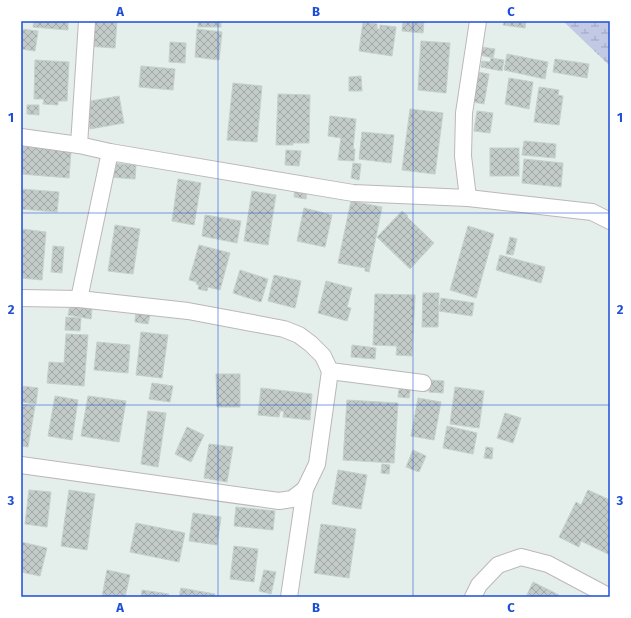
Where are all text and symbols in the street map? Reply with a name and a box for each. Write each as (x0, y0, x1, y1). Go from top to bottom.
text: A (115, 4, 124, 19)
text: B (312, 4, 320, 19)
text: C (507, 4, 515, 19)
text: 1 (8, 110, 14, 125)
text: 1 (617, 110, 623, 125)
text: 2 (8, 302, 15, 317)
text: 2 (617, 302, 624, 317)
text: 3 (7, 493, 15, 508)
text: 3 (616, 493, 624, 508)
text: A (115, 600, 124, 615)
text: B (312, 600, 320, 615)
text: C (507, 600, 515, 615)

